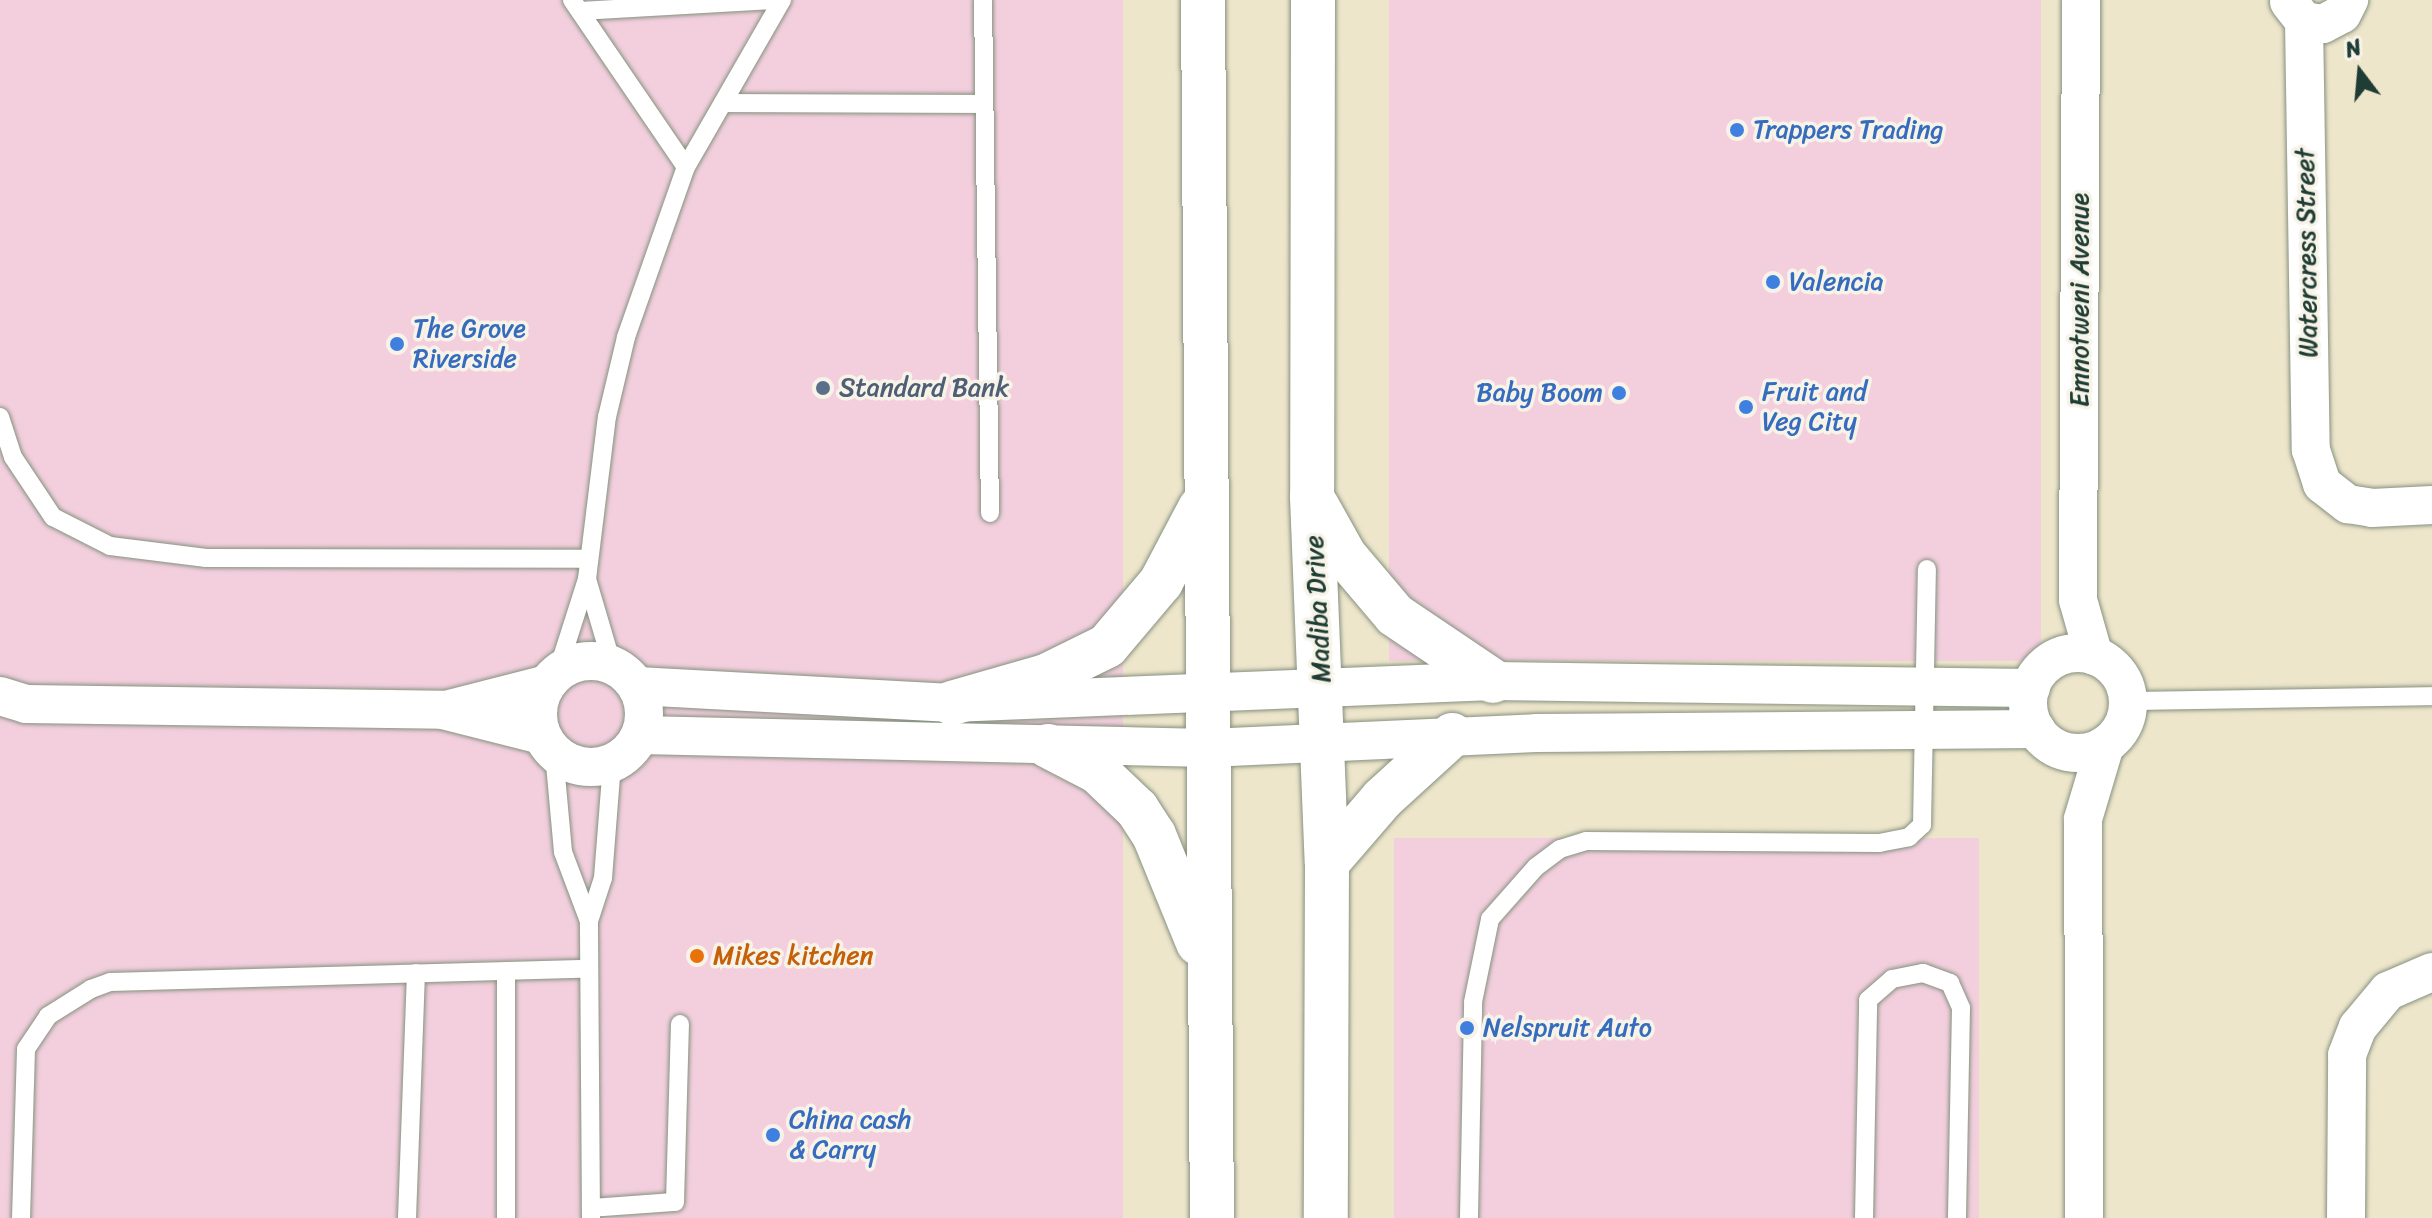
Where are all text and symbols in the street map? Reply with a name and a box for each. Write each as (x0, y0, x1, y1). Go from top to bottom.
text: N (2341, 28, 2366, 69)
north arrow (2320, 32, 2400, 112)
place label: Trappers Trading (1753, 114, 1943, 146)
marker: Trappers Trading (1728, 121, 1746, 139)
street label: Watercress Street (2290, 148, 2324, 358)
street label: Emnotweni Avenue (2064, 193, 2096, 407)
place label: Valencia (1789, 266, 1884, 298)
marker: Valencia (1764, 273, 1782, 291)
place label: The Grove Riverside (413, 313, 527, 374)
marker: The Grove Riverside (388, 335, 406, 353)
place label: Standard Bank (839, 372, 1009, 404)
place label: Fruit and Veg City (1762, 376, 1867, 438)
place label: Baby Boom (1476, 377, 1603, 409)
marker: Standard Bank (814, 379, 832, 397)
marker: Baby Boom (1610, 384, 1628, 402)
marker: Fruit and Veg City (1737, 398, 1755, 416)
street label: Madiba Drive (1299, 534, 1337, 684)
place label: Mikes kitchen (713, 940, 874, 972)
marker: Mikes kitchen (688, 947, 706, 965)
place label: Nelspruit Auto (1483, 1012, 1653, 1044)
marker: Nelspruit Auto (1458, 1019, 1476, 1037)
place label: China cash & Carry (789, 1104, 911, 1166)
marker: China cash & Carry (764, 1126, 782, 1144)

